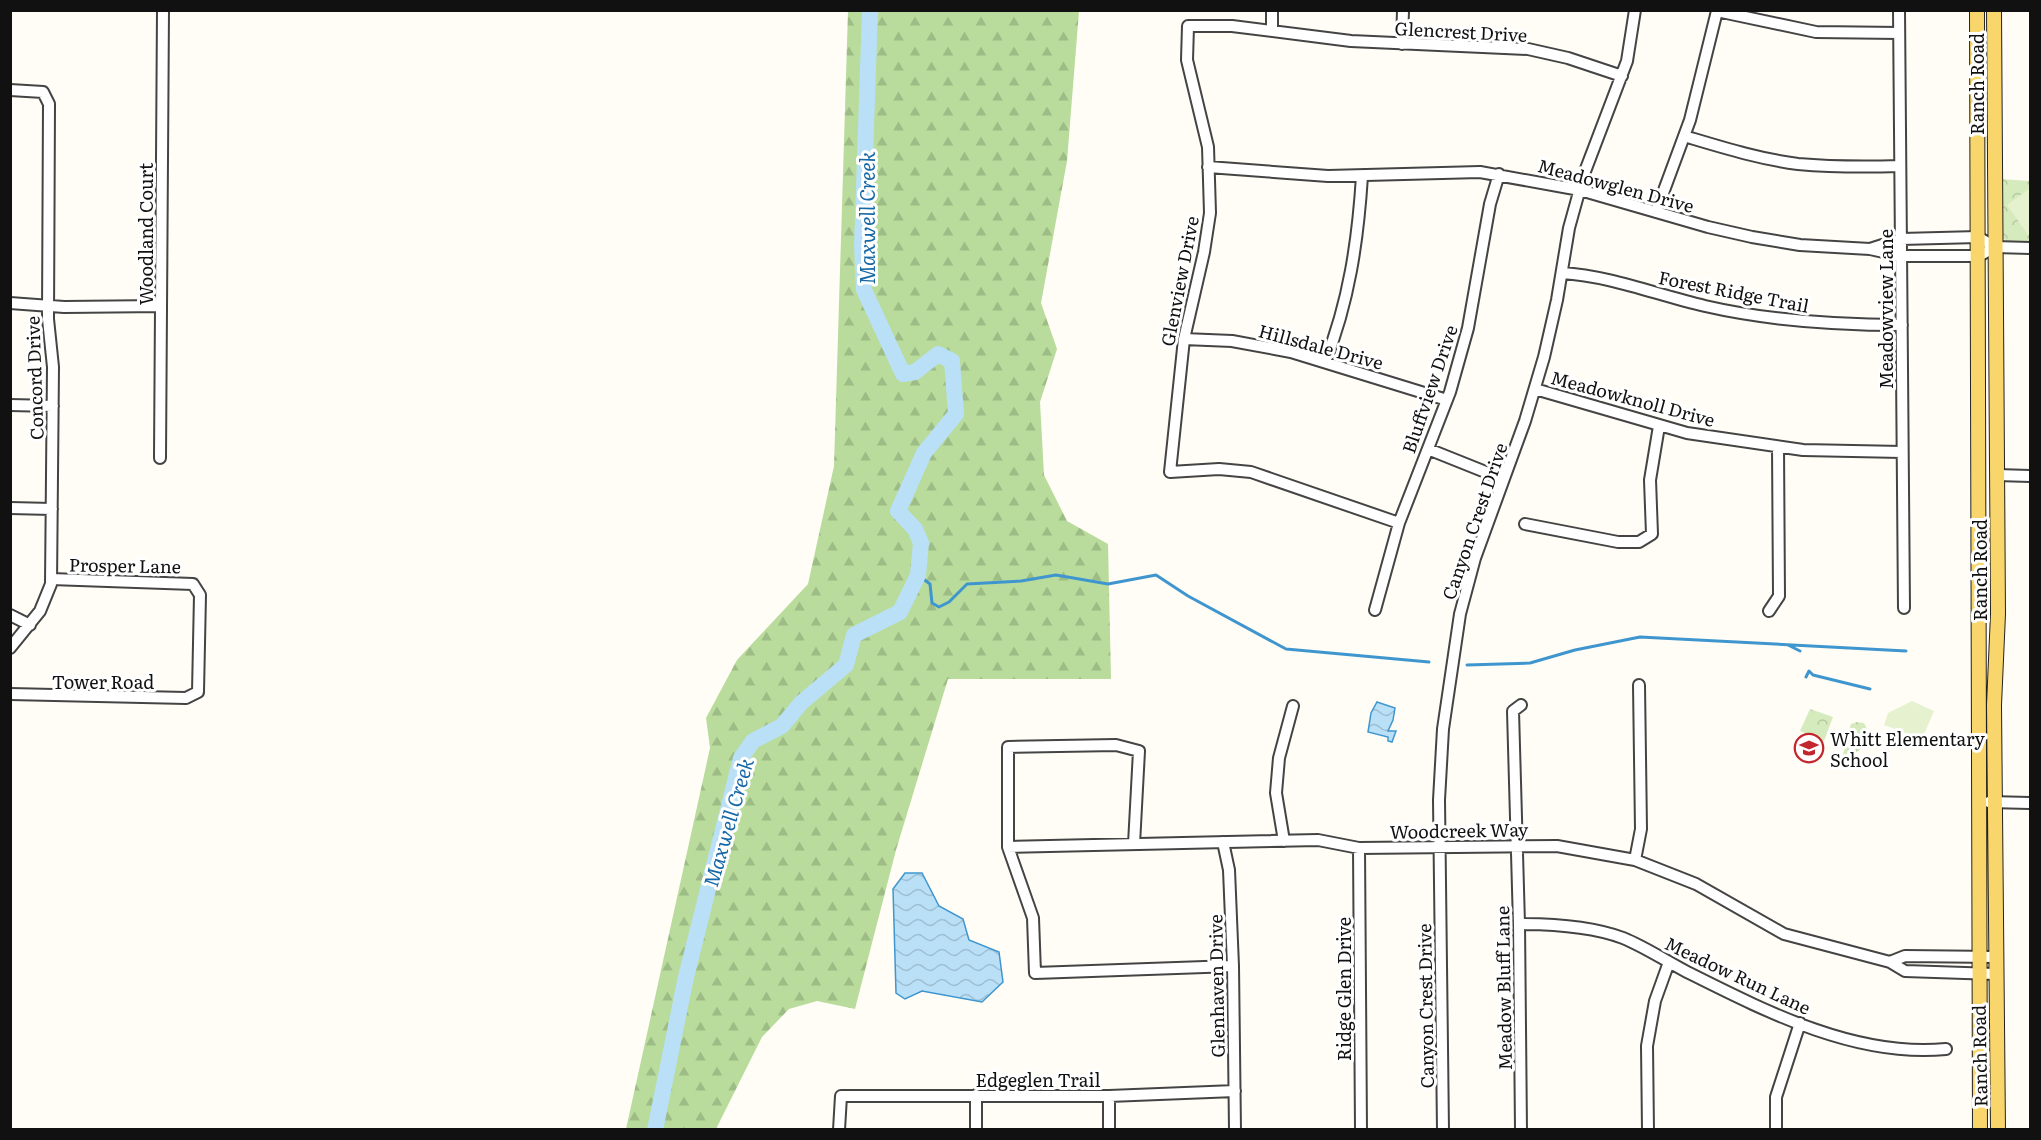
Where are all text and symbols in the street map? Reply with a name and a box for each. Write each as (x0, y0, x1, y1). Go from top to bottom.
street label: Glencrest Drive (1394, 14, 1528, 48)
street label: Ranch Road (1963, 33, 1990, 135)
street label: Meadowglen Drive (1535, 151, 1697, 219)
water label: Maxwell Creek (851, 152, 881, 284)
street label: Woodland Court (132, 162, 159, 305)
street label: Glenview Drive (1153, 214, 1205, 348)
street label: Meadowview Lane (1872, 229, 1899, 389)
street label: Forest Ridge Trail (1656, 263, 1812, 319)
street label: Concord Drive (18, 315, 50, 441)
street label: Hillsdale Drive (1256, 316, 1386, 376)
street label: Bluffview Drive (1394, 321, 1464, 457)
street label: Meadowknoll Drive (1548, 363, 1718, 433)
street label: Canyon Crest Drive (1434, 439, 1514, 603)
street label: Ranch Road (1966, 519, 1993, 621)
street label: Prosper Lane (69, 551, 181, 579)
street label: Tower Road (52, 668, 154, 695)
place label: Whitt Elementary School (1830, 725, 1986, 773)
school or university icon: Whitt Elementary School (1793, 732, 1825, 764)
water label: Maxwell Creek (694, 754, 760, 890)
street label: Woodcreek Way (1389, 815, 1529, 845)
street label: Meadow Bluff Lane (1488, 905, 1518, 1071)
street label: Glenhaven Drive (1201, 914, 1231, 1058)
street label: Ridge Glen Drive (1330, 917, 1357, 1061)
street label: Canyon Crest Drive (1410, 923, 1440, 1089)
street label: Meadow Run Lane (1661, 929, 1815, 1021)
street label: Ranch Road (1965, 1005, 1993, 1107)
street label: Edgeglen Trail (976, 1066, 1100, 1093)

